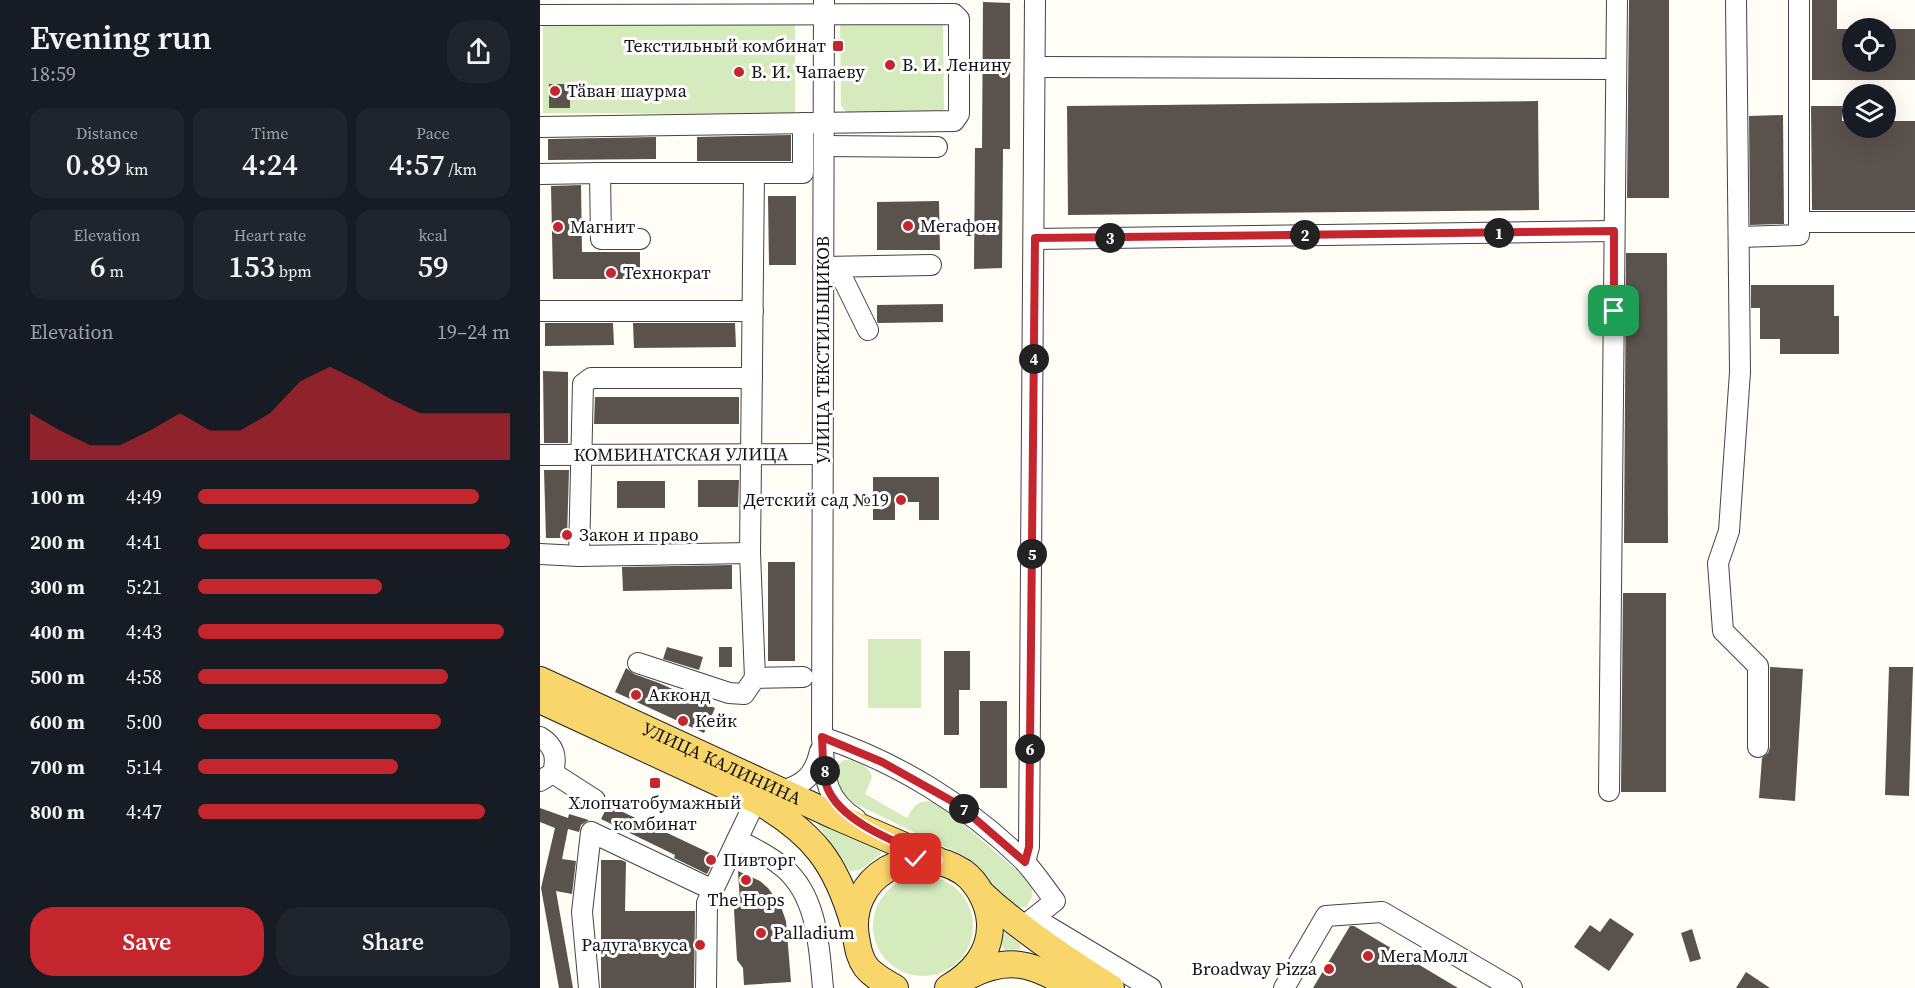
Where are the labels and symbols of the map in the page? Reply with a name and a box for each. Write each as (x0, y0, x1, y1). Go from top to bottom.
place label: Текстильный комбинат (624, 33, 826, 58)
marker: Текстильный комбинат (831, 39, 845, 53)
place label: В. И. Ленину (902, 52, 1012, 77)
marker: В. И. Ленину (883, 58, 897, 72)
place label: В. И. Чапаеву (751, 59, 866, 84)
marker: В. И. Чапаеву (732, 65, 746, 79)
place label: Тӑван шаурма (567, 78, 688, 103)
marker: Тӑван шаурма (548, 84, 562, 98)
place label: Мегафон (920, 213, 997, 238)
place label: Магнит (570, 214, 636, 239)
pin: 1 (1484, 218, 1514, 248)
marker: Мегафон (901, 219, 915, 233)
marker: Магнит (551, 220, 565, 234)
pin: 2 (1290, 220, 1320, 250)
pin: 3 (1095, 223, 1125, 253)
street label: УЛИЦА ТЕКСТИЛЬЩИКОВ (810, 236, 835, 464)
place label: Технократ (623, 260, 711, 285)
marker: Технократ (604, 266, 618, 280)
pin (1588, 285, 1639, 336)
pin: 4 (1019, 344, 1049, 374)
street label: КОМБИНАТСКАЯ УЛИЦА (574, 441, 788, 467)
place label: Детский сад №19 (743, 487, 889, 512)
marker: Детский сад №19 (894, 493, 908, 507)
place label: Закон и право (579, 522, 699, 547)
marker: Закон и право (560, 528, 574, 542)
pin: 5 (1017, 539, 1047, 569)
place label: Акконд (648, 682, 711, 707)
marker: Акконд (629, 688, 643, 702)
place label: Кейк (695, 708, 737, 733)
marker: Кейк (676, 714, 690, 728)
street label: УЛИЦА КАЛИНИНА (638, 716, 806, 811)
pin: 6 (1015, 734, 1045, 764)
pin: 8 (810, 756, 840, 786)
marker: Хлопчатобумажный комбинат (648, 776, 662, 790)
place label: Хлопчатобумажный комбинат (569, 790, 741, 836)
pin: 7 (949, 794, 979, 824)
pin (890, 833, 941, 884)
place label: Пивторг (723, 847, 796, 872)
marker: Пивторг (704, 853, 718, 867)
marker: The Hops (739, 873, 753, 887)
place label: The Hops (708, 887, 785, 912)
place label: Palladium (773, 920, 855, 945)
marker: Palladium (754, 926, 768, 940)
place label: Радуга вкуса (581, 932, 689, 957)
marker: Радуга вкуса (693, 938, 707, 952)
place label: МегаМолл (1380, 943, 1468, 968)
marker: МегаМолл (1361, 949, 1375, 963)
place label: Broadway Pizza (1192, 956, 1318, 981)
marker: Broadway Pizza (1322, 962, 1336, 976)

